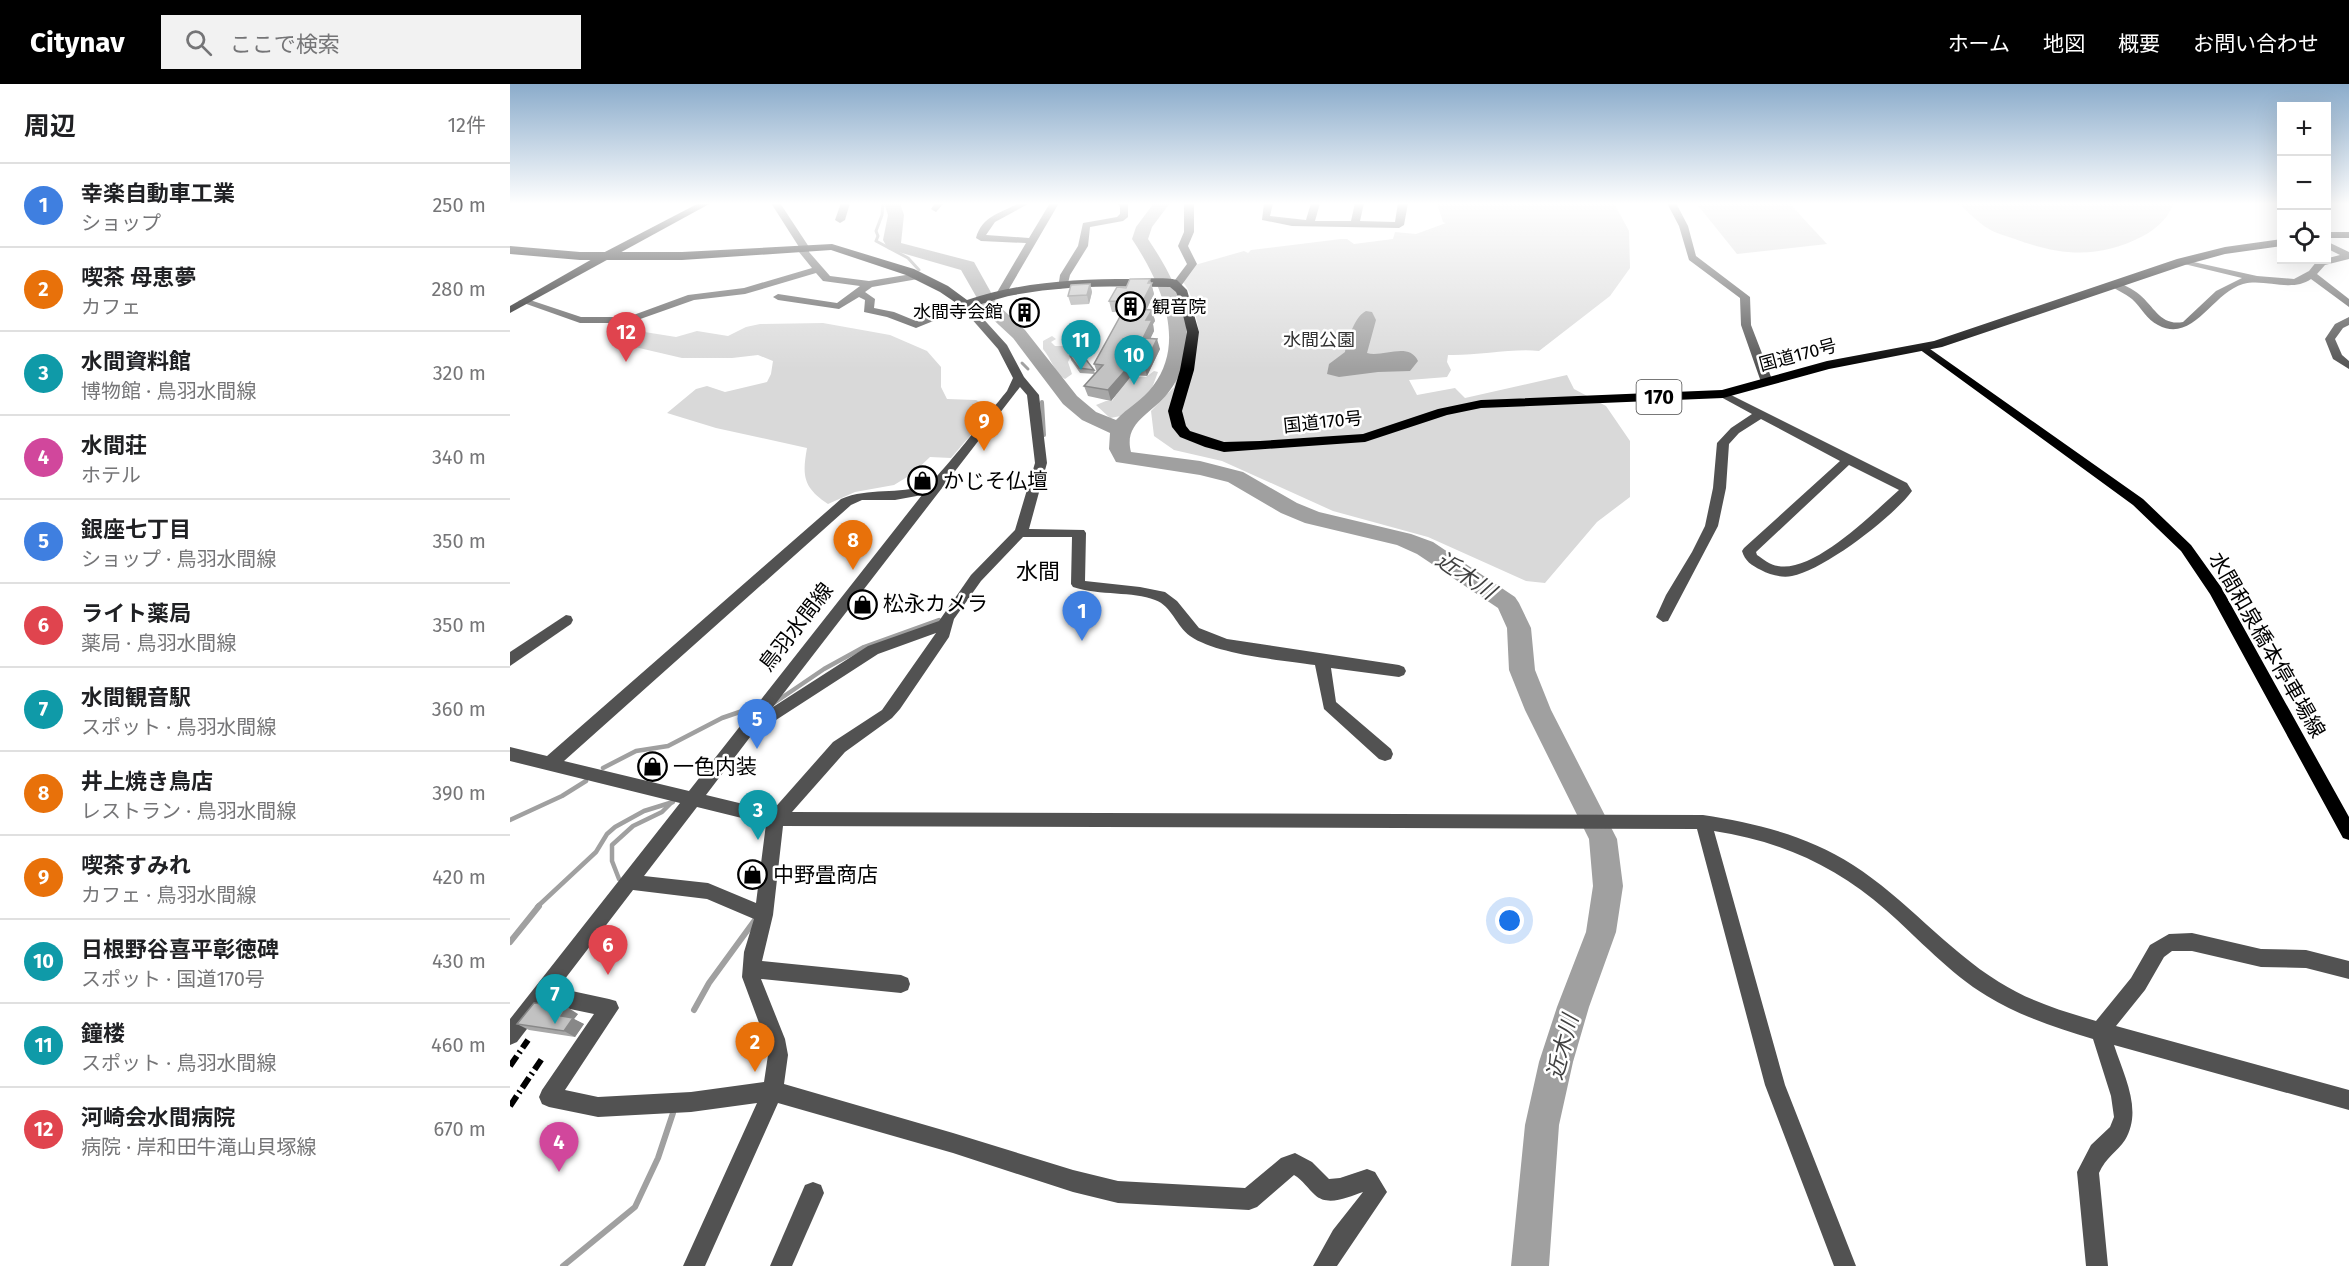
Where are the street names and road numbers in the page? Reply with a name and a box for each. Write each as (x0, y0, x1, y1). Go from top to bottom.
street label: 国道170号 (1757, 334, 1839, 376)
road number: 170 (1636, 380, 1682, 414)
street label: 国道170号 (1282, 407, 1364, 437)
street label: 水間和泉橋本停車場線 (2203, 548, 2331, 742)
street label: 鳥羽水間線 (753, 578, 839, 676)

